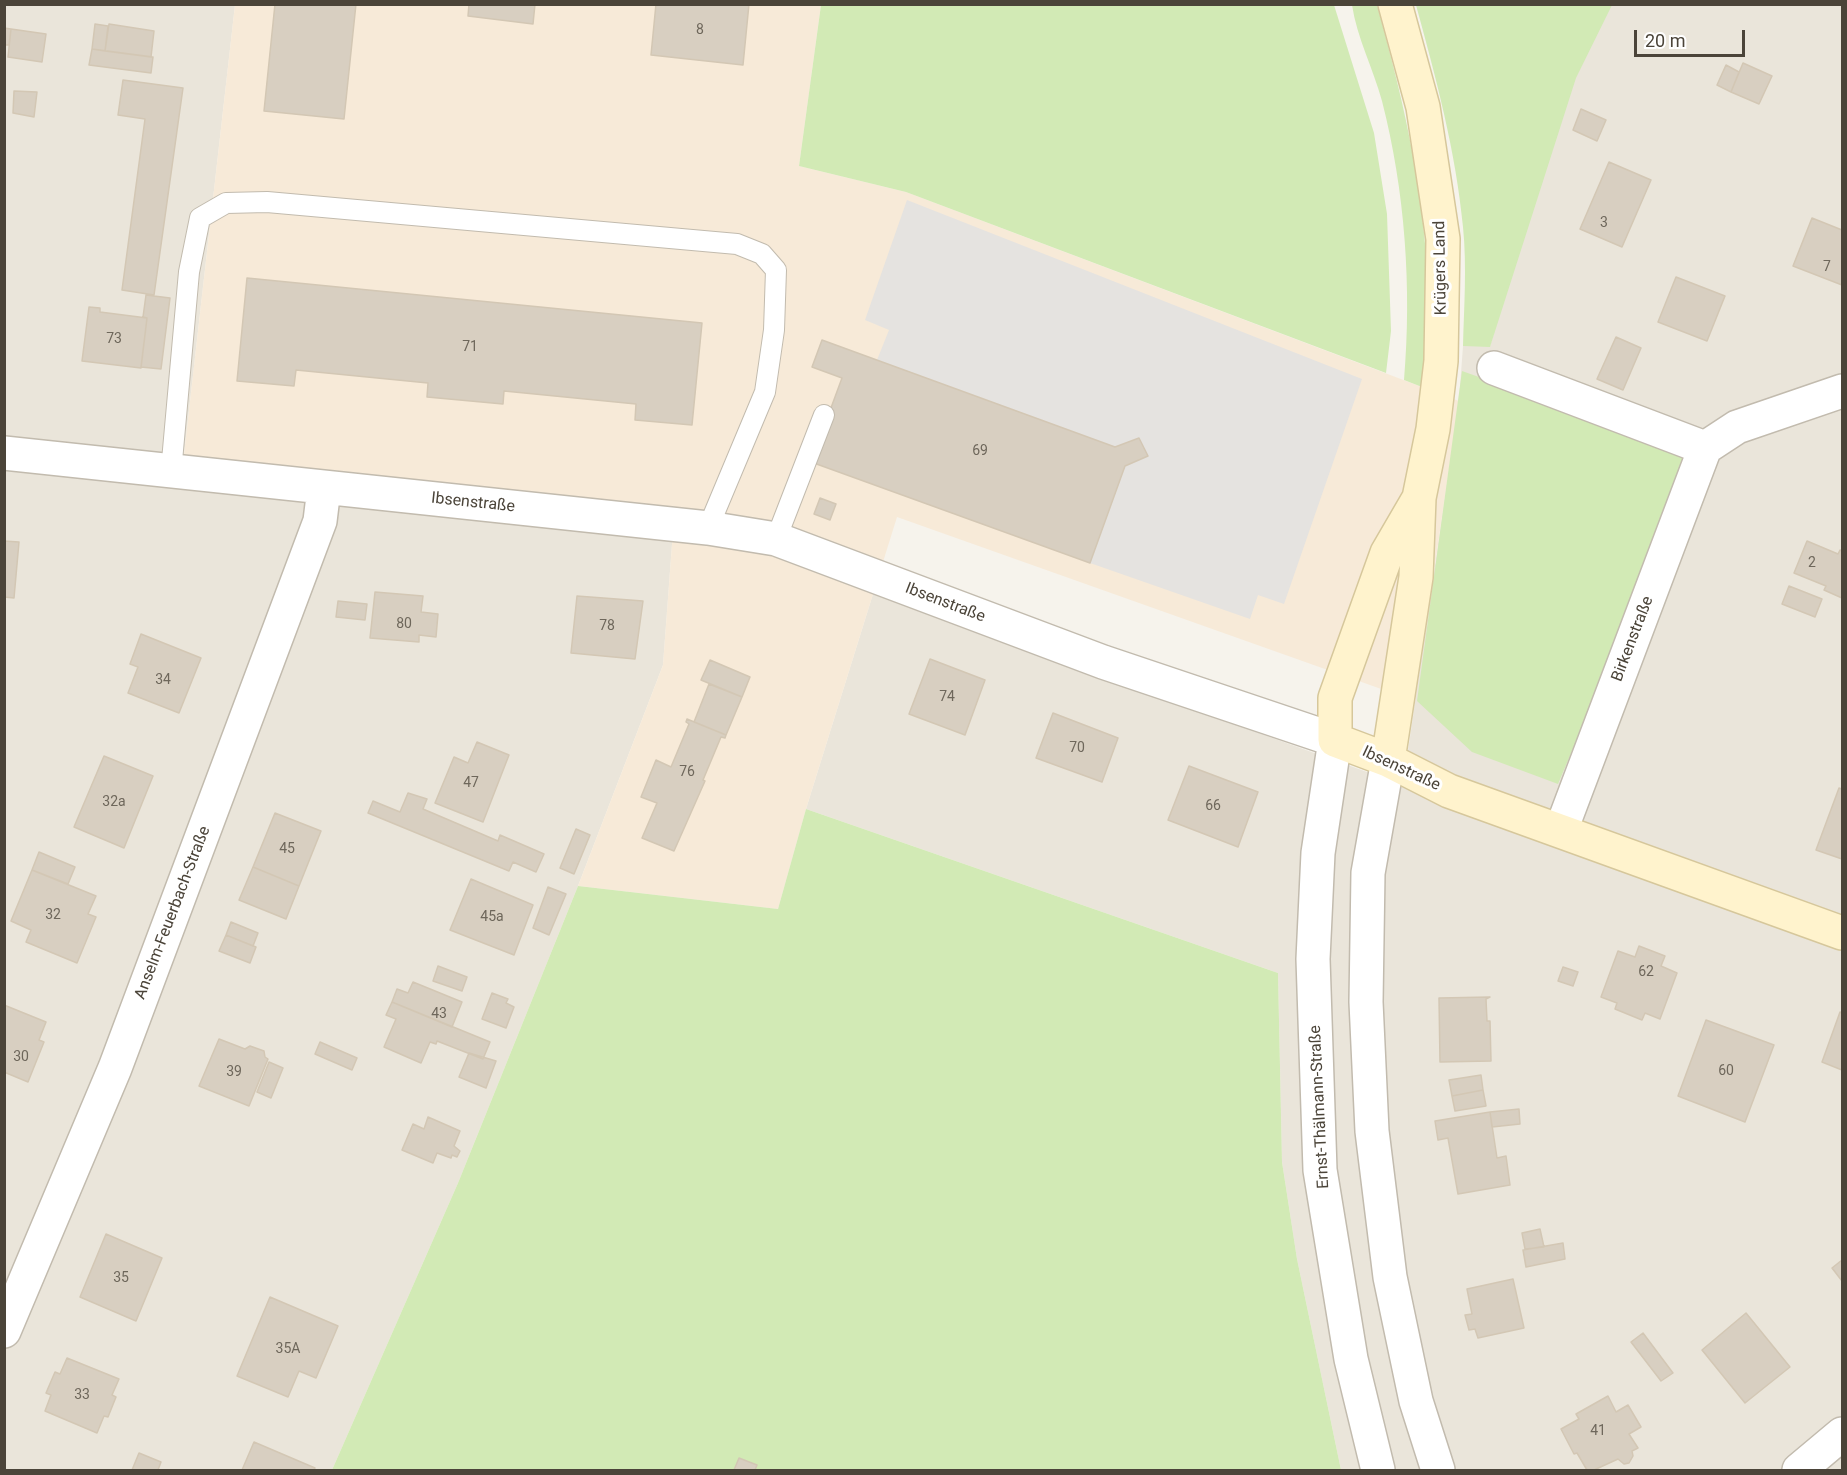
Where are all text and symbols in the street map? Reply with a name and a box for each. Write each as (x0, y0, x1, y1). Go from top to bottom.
scale bar (1637, 18, 1748, 56)
house number: 8 (696, 22, 704, 38)
text: 20 m (1645, 30, 1685, 51)
house number: 3 (1600, 215, 1608, 231)
street label: Krügers Land (1431, 221, 1451, 315)
house number: 7 (1823, 259, 1831, 275)
house number: 73 (106, 331, 122, 347)
house number: 71 (462, 339, 478, 355)
house number: 69 (972, 443, 988, 459)
street label: Ibsenstraße (430, 489, 516, 517)
house number: 2 (1808, 555, 1816, 571)
street label: Ibsenstraße (902, 579, 988, 627)
street label: Birkenstraße (1608, 594, 1658, 684)
house number: 80 (396, 616, 412, 632)
house number: 78 (599, 618, 615, 634)
house number: 34 (155, 672, 171, 688)
house number: 74 (939, 689, 955, 705)
house number: 70 (1069, 740, 1085, 756)
street label: Ibsenstraße (1359, 743, 1443, 795)
house number: 76 (679, 764, 695, 780)
house number: 47 (463, 775, 479, 791)
house number: 32a (102, 794, 126, 810)
house number: 66 (1205, 798, 1221, 814)
street label: Anselm-Feuerbach-Straße (131, 824, 215, 1002)
house number: 45 (279, 841, 295, 857)
house number: 32 (45, 907, 61, 923)
house number: 45a (480, 909, 504, 925)
house number: 62 (1638, 964, 1654, 980)
house number: 43 (431, 1006, 447, 1022)
street label: Ernst-Thälmann-Straße (1306, 1025, 1334, 1189)
house number: 30 (13, 1049, 29, 1065)
house number: 60 (1718, 1063, 1734, 1079)
house number: 39 (226, 1064, 242, 1080)
house number: 35 (113, 1270, 129, 1286)
house number: 35A (276, 1341, 300, 1357)
house number: 33 (74, 1387, 90, 1403)
house number: 41 (1590, 1423, 1606, 1439)

